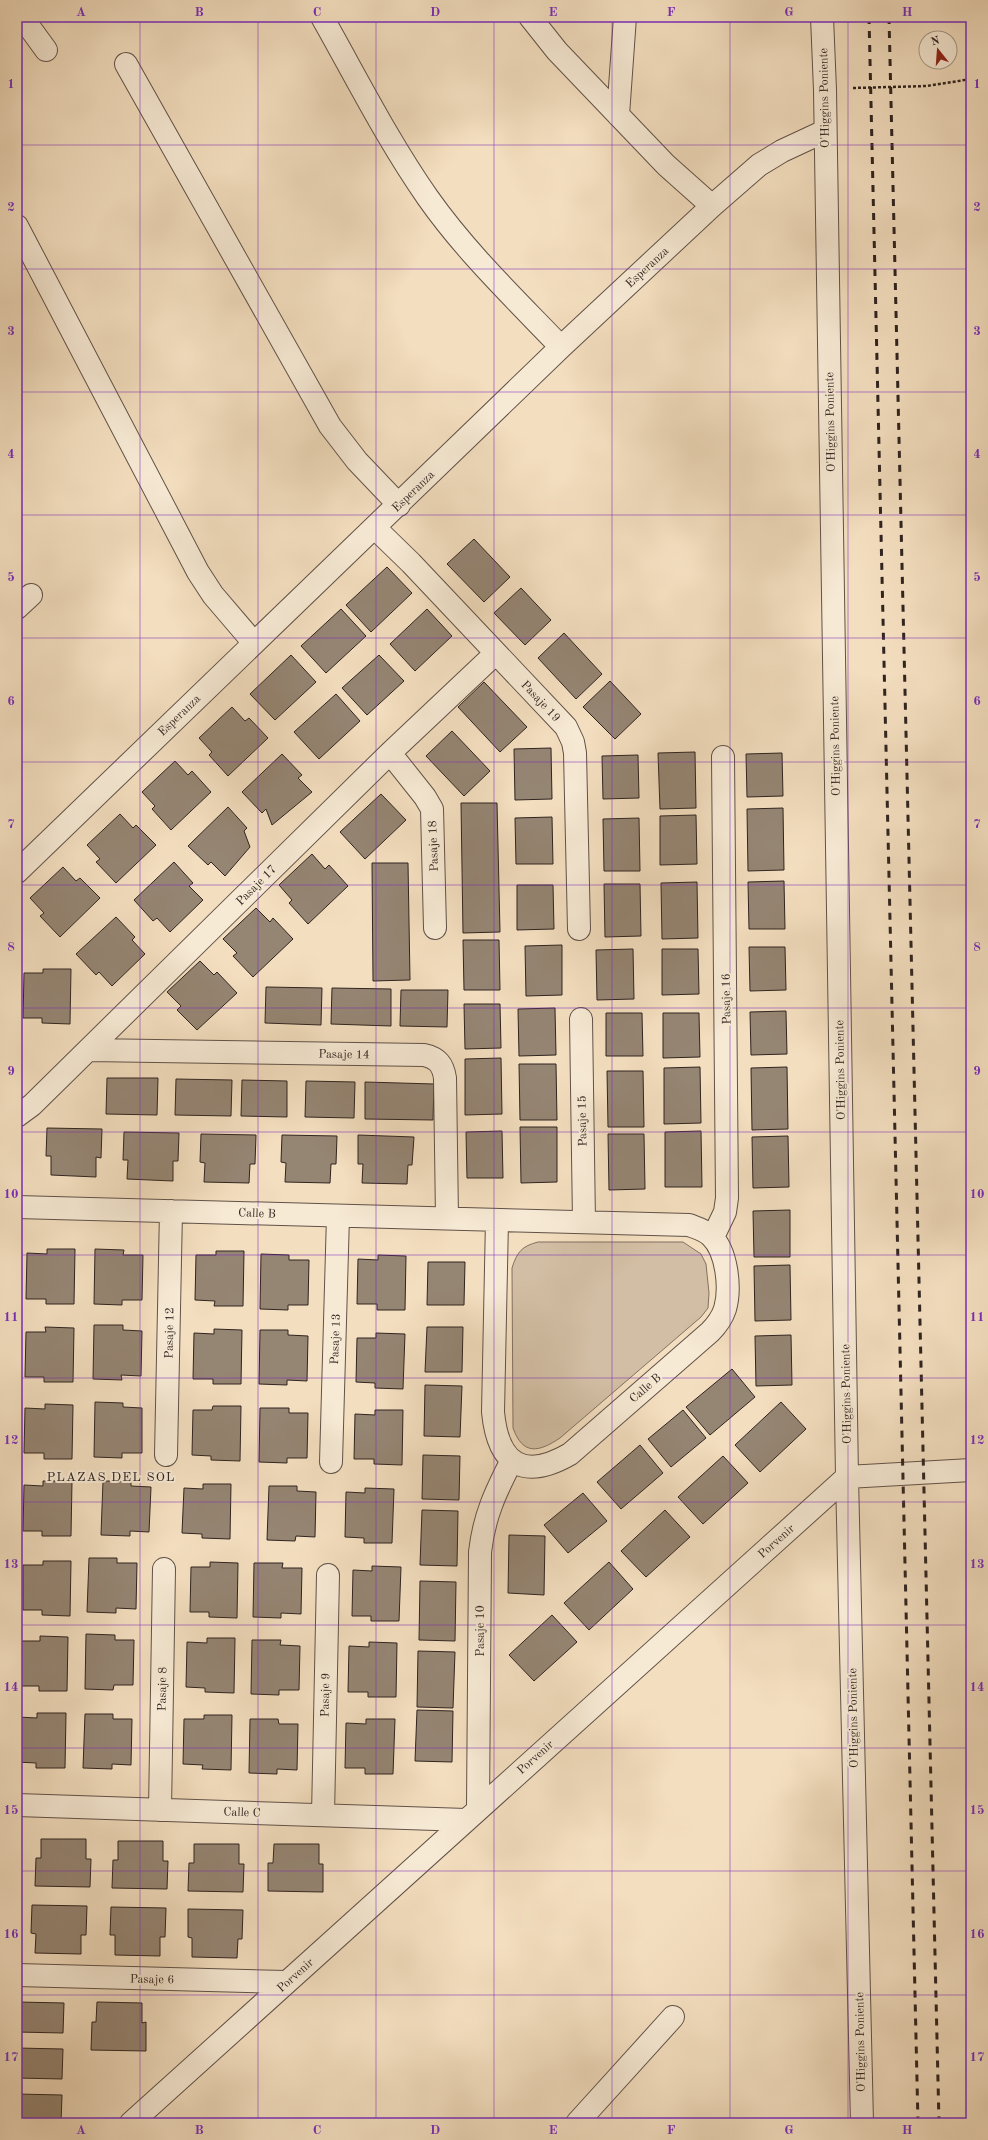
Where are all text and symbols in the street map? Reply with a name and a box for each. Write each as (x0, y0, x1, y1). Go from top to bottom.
text: A (76, 6, 86, 19)
text: B (194, 6, 204, 19)
text: C (313, 6, 321, 19)
text: D (430, 6, 440, 19)
text: E (549, 6, 558, 19)
text: F (667, 6, 676, 19)
text: G (784, 6, 794, 19)
text: H (902, 6, 913, 19)
north arrow (918, 30, 958, 70)
text: N (930, 35, 942, 48)
street label: O'Higgins Poniente (818, 47, 832, 148)
text: 1 (7, 78, 15, 91)
text: 1 (973, 78, 981, 91)
text: 2 (7, 201, 15, 214)
text: 2 (973, 201, 981, 214)
street label: Esperanza (624, 245, 671, 290)
text: 3 (7, 325, 15, 338)
text: 3 (973, 325, 981, 338)
street label: O'Higgins Poniente (824, 371, 838, 472)
text: 4 (7, 448, 15, 461)
text: 4 (973, 448, 981, 461)
street label: Esperanza (390, 469, 437, 515)
text: 5 (7, 571, 15, 584)
text: 5 (973, 571, 981, 584)
street label: Pasaje 19 (518, 679, 562, 725)
street label: Esperanza (156, 693, 203, 739)
text: 6 (7, 695, 15, 708)
street label: O'Higgins Poniente (829, 695, 843, 796)
text: 6 (973, 695, 981, 708)
text: 7 (7, 818, 15, 831)
text: 7 (973, 818, 981, 831)
street label: Pasaje 18 (427, 820, 441, 872)
street label: Pasaje 17 (234, 863, 279, 908)
text: 8 (7, 941, 15, 954)
text: 8 (973, 941, 981, 954)
street label: Pasaje 16 (721, 973, 733, 1025)
street label: O'Higgins Poniente (834, 1019, 848, 1120)
street label: Pasaje 14 (318, 1049, 370, 1061)
text: 9 (7, 1065, 15, 1078)
text: 9 (973, 1065, 981, 1078)
street label: Pasaje 15 (576, 1095, 589, 1147)
text: 10 (3, 1188, 19, 1201)
text: 10 (969, 1188, 985, 1201)
street label: Calle B (238, 1207, 276, 1221)
street label: Pasaje 12 (164, 1307, 176, 1359)
text: 11 (3, 1311, 19, 1324)
text: 11 (969, 1311, 985, 1324)
street label: Pasaje 13 (329, 1313, 343, 1365)
street label: O'Higgins Poniente (840, 1343, 854, 1444)
street label: Calle B (628, 1372, 664, 1406)
text: 12 (3, 1434, 19, 1447)
text: 12 (969, 1434, 985, 1447)
district label: PLAZAS DEL SOL (47, 1471, 175, 1484)
street label: Porvenir (756, 1522, 797, 1561)
text: 13 (3, 1558, 19, 1571)
text: 13 (969, 1558, 985, 1571)
street label: Pasaje 10 (475, 1605, 487, 1657)
street label: Pasaje 8 (157, 1667, 169, 1711)
street label: O'Higgins Poniente (847, 1667, 861, 1768)
street label: Pasaje 9 (320, 1673, 332, 1717)
text: 14 (3, 1681, 19, 1694)
text: 14 (969, 1681, 985, 1694)
street label: Porvenir (515, 1738, 556, 1777)
text: 15 (3, 1804, 19, 1817)
text: 15 (969, 1804, 985, 1817)
street label: Calle C (223, 1806, 261, 1820)
text: 16 (3, 1928, 19, 1941)
text: 16 (969, 1928, 985, 1941)
street label: Porvenir (275, 1956, 316, 1995)
street label: Pasaje 6 (130, 1974, 174, 1986)
street label: O'Higgins Poniente (854, 1991, 868, 2092)
text: 17 (3, 2051, 19, 2064)
text: 17 (969, 2051, 985, 2064)
text: A (76, 2124, 86, 2137)
text: B (194, 2124, 204, 2137)
text: C (313, 2124, 321, 2137)
text: D (430, 2124, 440, 2137)
text: E (549, 2124, 558, 2137)
text: F (667, 2124, 676, 2137)
text: G (784, 2124, 794, 2137)
text: H (902, 2124, 913, 2137)

